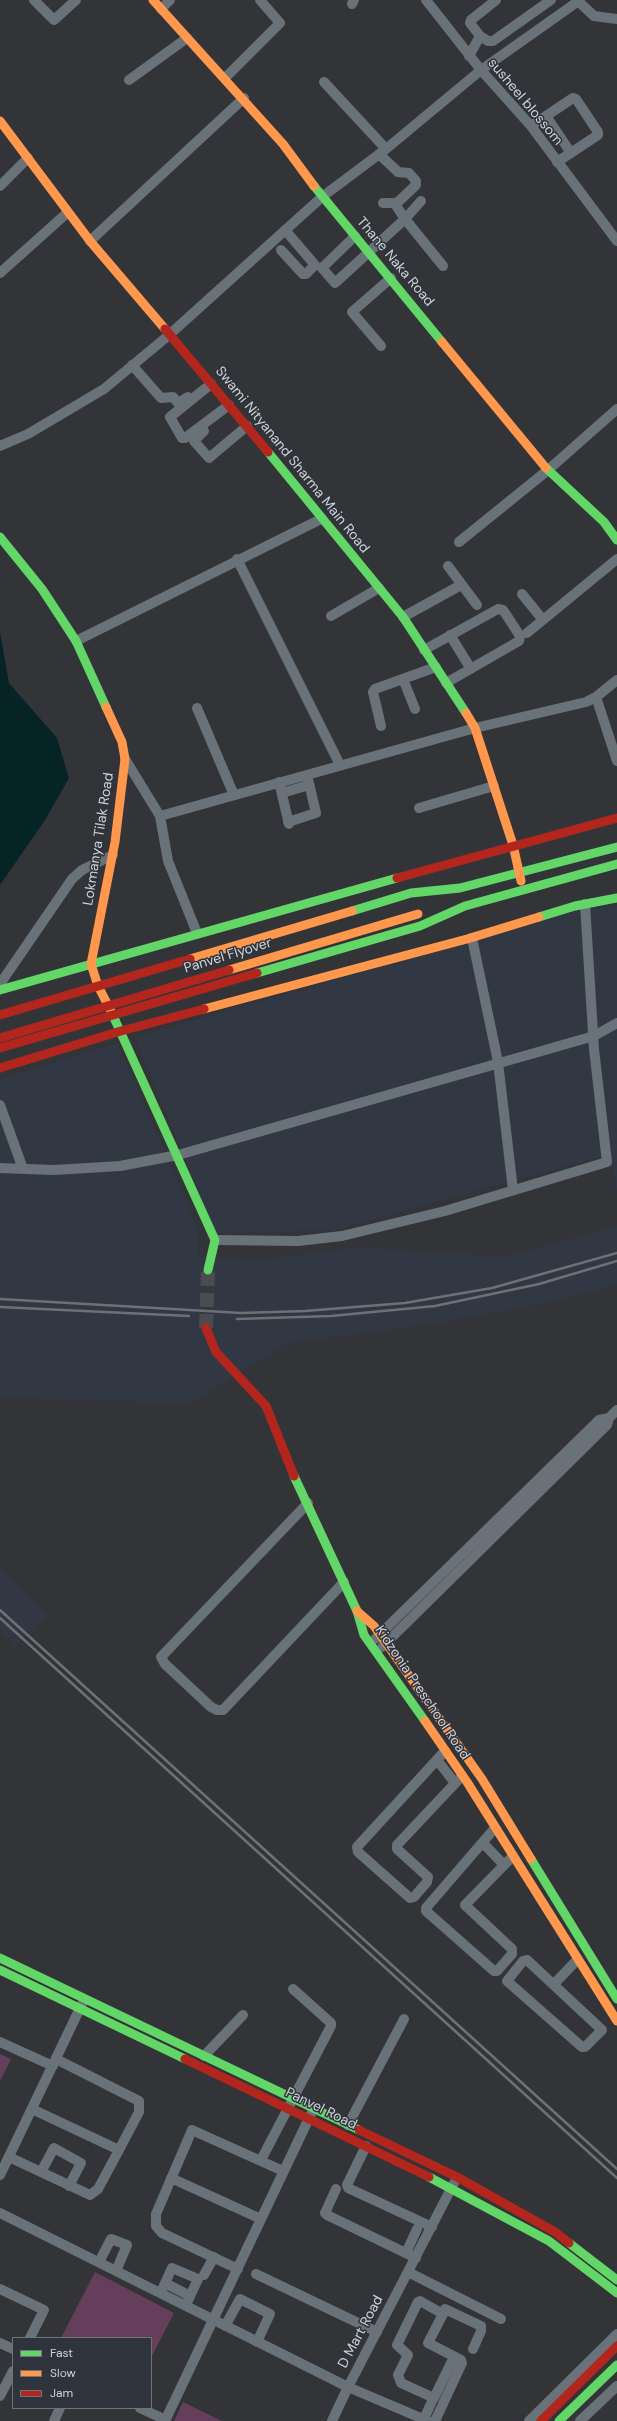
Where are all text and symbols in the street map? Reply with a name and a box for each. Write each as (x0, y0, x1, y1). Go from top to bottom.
street label: susheel blossom (484, 55, 566, 149)
street label: Thane Naka Road (353, 214, 437, 310)
street label: Swami Nityanand Sharma Main Road (211, 363, 373, 557)
street label: Lokmanya Tilak Road (80, 771, 118, 907)
street label: Panvel Flyover (182, 935, 274, 977)
street label: Kidzonia Preschool Road (371, 1623, 473, 1763)
street label: Panvel Road (282, 2084, 360, 2134)
street label: D Mart Road (335, 2293, 387, 2371)
legend (12, 2337, 152, 2409)
text: Fast (50, 2345, 73, 2361)
text: Slow (50, 2365, 76, 2381)
text: Jam (50, 2385, 73, 2401)

